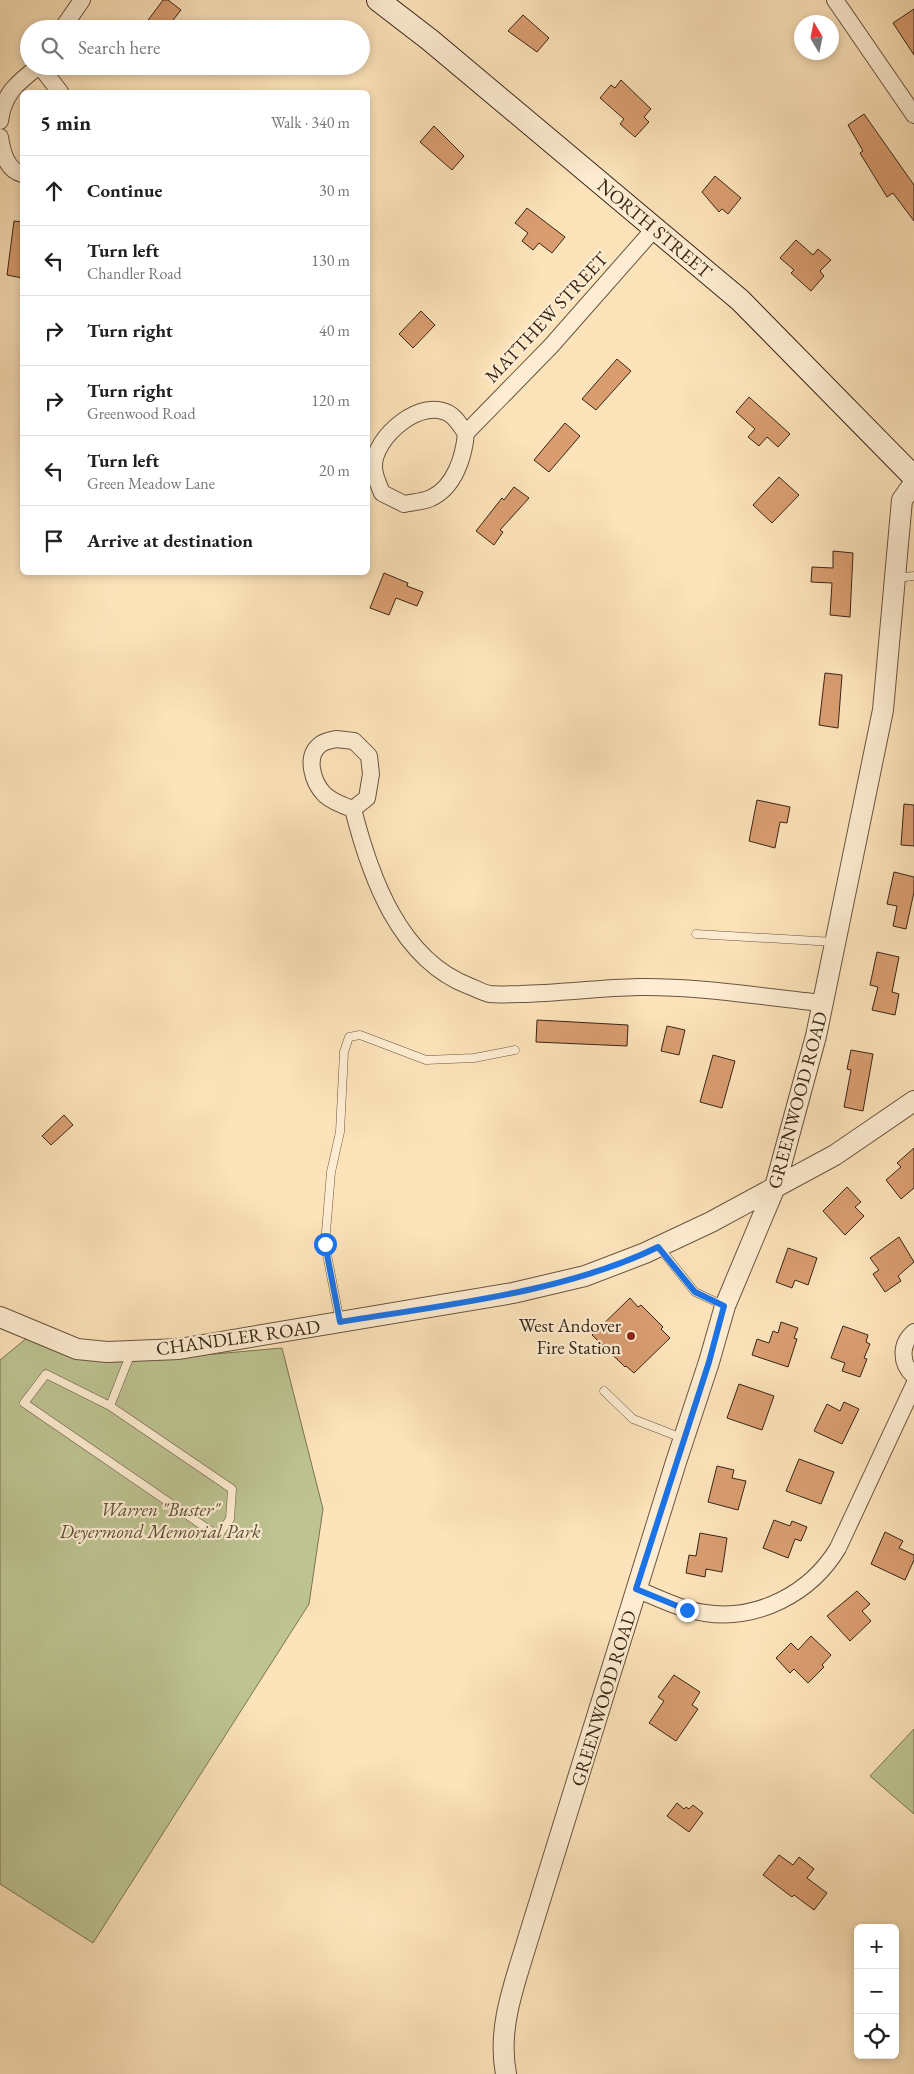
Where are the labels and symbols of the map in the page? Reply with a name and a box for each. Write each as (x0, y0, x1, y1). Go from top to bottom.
north arrow (794, 15, 839, 60)
street label: NORTH STREET (592, 173, 717, 284)
street label: MATTHEW STREET (479, 246, 614, 388)
street label: GREENWOOD ROAD (762, 1009, 833, 1192)
route start (314, 1233, 337, 1256)
place label: West Andover Fire Station (519, 1313, 622, 1360)
street label: CHANDLER ROAD (154, 1314, 322, 1361)
marker: West Andover Fire Station (625, 1330, 637, 1342)
park label: Warren "Buster" Deyermond Memorial Park (58, 1497, 261, 1544)
route end (676, 1599, 699, 1622)
street label: GREENWOOD ROAD (565, 1607, 642, 1789)

